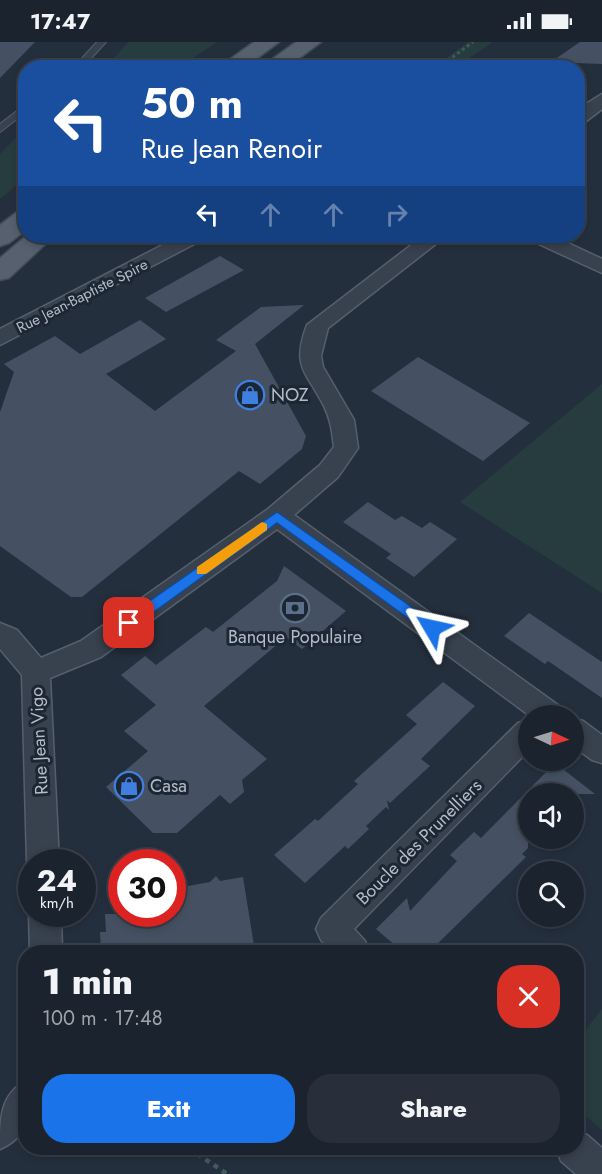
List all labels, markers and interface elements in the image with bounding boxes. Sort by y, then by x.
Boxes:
text: 17:47 [30,5,90,37]
text: 50 m [141,73,243,134]
icon: left [42,84,120,162]
text: Rue Jean Renoir [141,129,322,168]
icon: left [191,198,224,231]
icon: ahead [254,198,287,231]
icon: ahead [317,198,350,231]
icon: right [380,198,413,231]
street label: Rue Jean-Baptiste Spire [12,253,152,339]
shop icon: NOZ [234,379,266,411]
place label: NOZ [271,382,309,408]
bank icon: Banque Populaire [279,592,311,624]
position arrow [400,596,464,660]
pin [103,597,154,648]
icon: arrive [112,606,145,639]
place label: Banque Populaire [228,624,362,650]
street label: Rue Jean Vigo [23,686,55,796]
north arrow [518,705,584,771]
map controls [518,705,584,927]
shop icon: Casa [113,770,145,802]
place label: Casa [150,773,187,799]
street label: Boucle des Prunelliers [350,773,488,911]
button: sound [518,783,584,849]
speed limit sign: 30 [108,849,186,927]
text: 24 [37,859,77,902]
button: search [518,861,584,927]
text: km/h [40,892,74,914]
text: 1 min [42,955,133,1007]
button: close [497,965,560,1028]
text: 100 m · 17:48 [42,1004,163,1033]
button: Exit [42,1074,295,1143]
button: Share [307,1074,560,1143]

